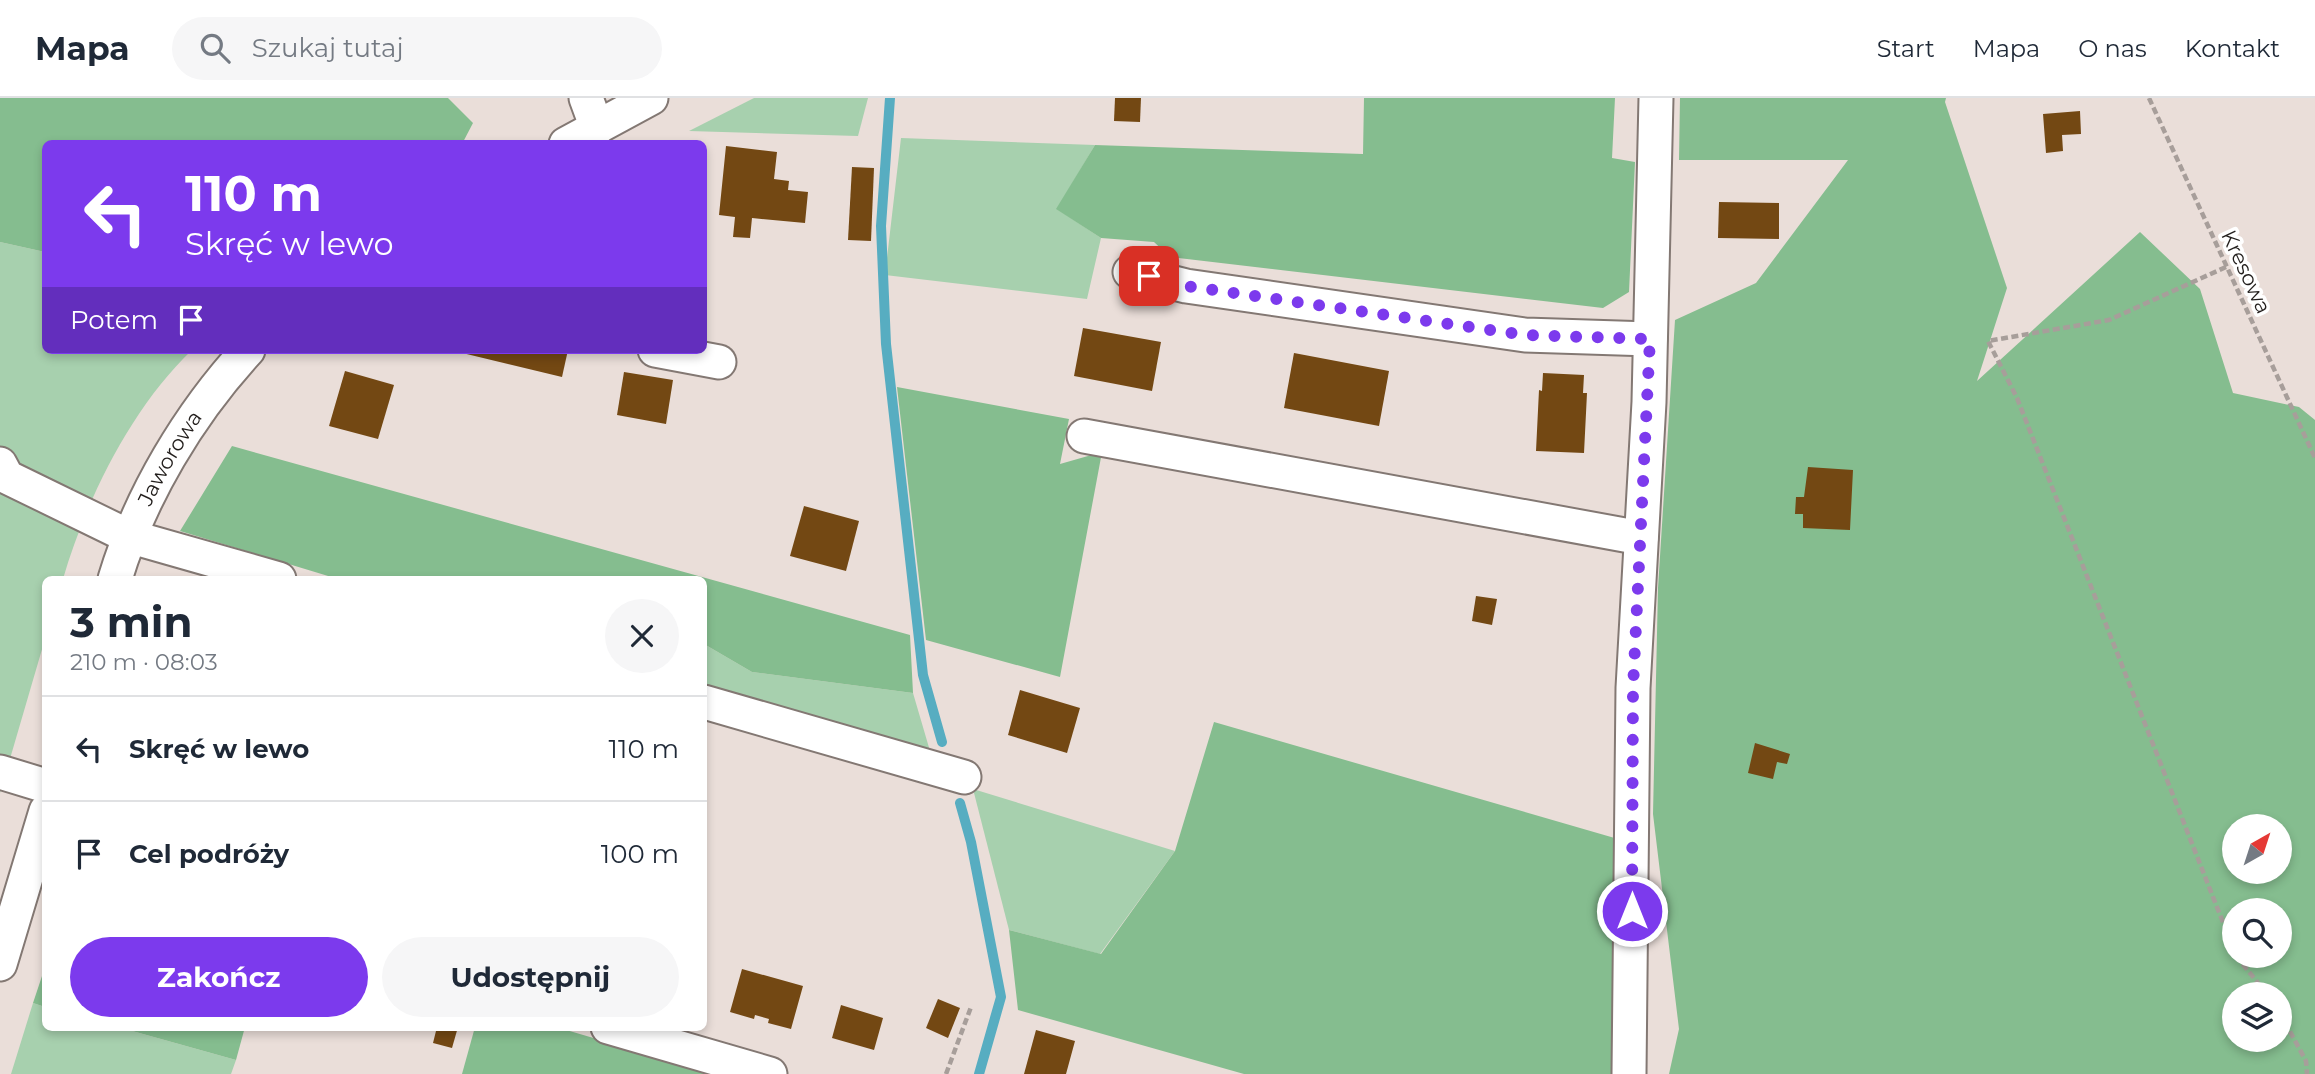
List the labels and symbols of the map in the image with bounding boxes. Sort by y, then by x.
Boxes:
street label: Kresowa [2216,226,2277,317]
pin [1119,246,1179,306]
street label: Jaworowa [132,406,207,510]
north arrow [2222,814,2292,884]
position arrow [1595,874,1669,948]

